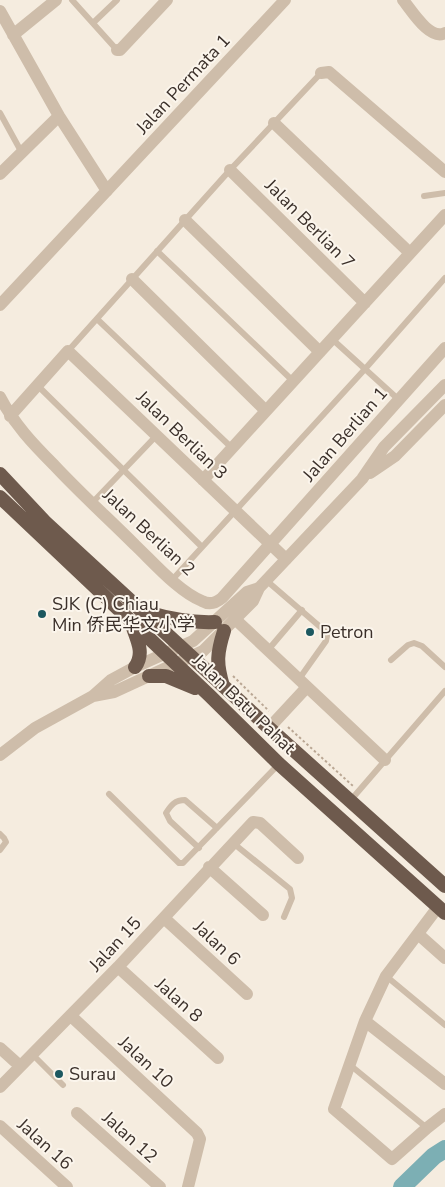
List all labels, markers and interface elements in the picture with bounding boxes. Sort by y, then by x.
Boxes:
street label: Jalan Permata 1 [130,29,236,140]
street label: Jalan Berlian 7 [259,173,360,274]
street label: Jalan Berlian 1 [297,382,393,487]
street label: Jalan Berlian 3 [131,385,233,485]
street label: Jalan Berlian 2 [97,482,200,581]
place label: SJK (C) Chiau Min 侨民华文小学 [52,592,194,637]
marker: SJK (C) Chiau Min 侨民华文小学 [36,608,48,620]
place label: Petron [320,620,373,644]
marker: Petron [304,626,316,638]
street label: Jalan Batu Pahat [187,648,301,760]
street label: Jalan 15 [83,911,147,977]
street label: Jalan 6 [188,914,246,971]
street label: Jalan 8 [149,972,208,1028]
street label: Jalan 10 [113,1030,179,1094]
place label: Surau [69,1062,116,1086]
marker: Surau [53,1068,65,1080]
street label: Jalan 12 [96,1105,163,1168]
street label: Jalan 16 [11,1112,78,1175]

